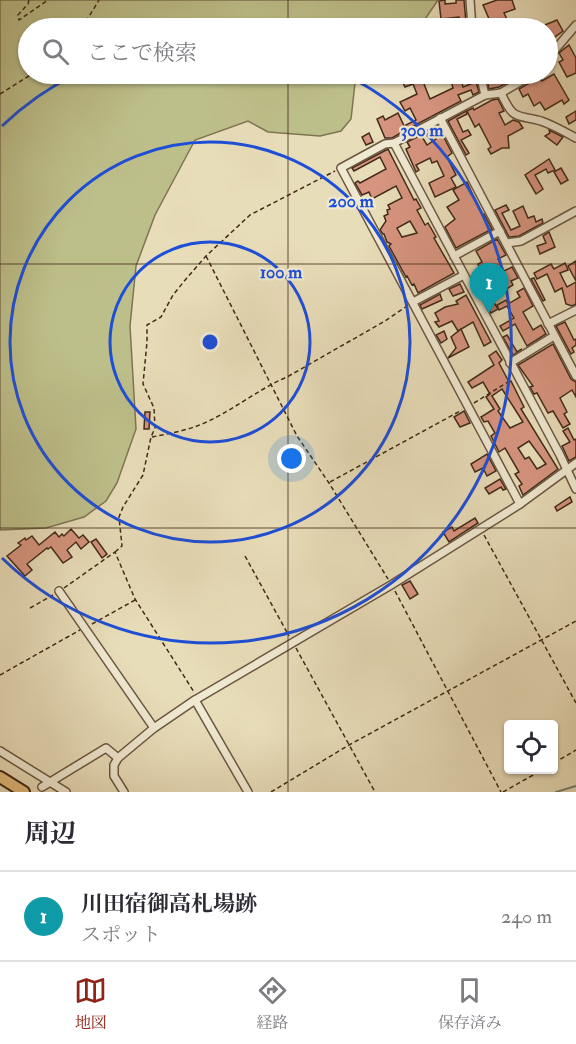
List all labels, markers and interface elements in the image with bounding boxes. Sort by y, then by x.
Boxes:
search box [18,18,558,84]
icon: search [39,35,72,68]
text: ここで検索 [87,39,197,67]
text: 300 m [400,119,445,142]
text: 200 m [328,190,375,213]
text: 100 m [260,261,303,284]
pin: 1 [470,264,508,313]
centre of rings [200,332,220,352]
your location [277,444,306,473]
map controls [504,720,558,774]
button: locate [504,720,558,774]
text: 周辺 [24,818,76,850]
text: 川田宿御高札場跡 [81,890,257,918]
text: 1 [40,904,47,929]
text: 240 m [501,904,552,929]
text: スポット [81,922,161,947]
tab: 地図 [74,974,107,1033]
tab: 経路 [256,974,289,1033]
tab: 保存済み [438,974,502,1033]

